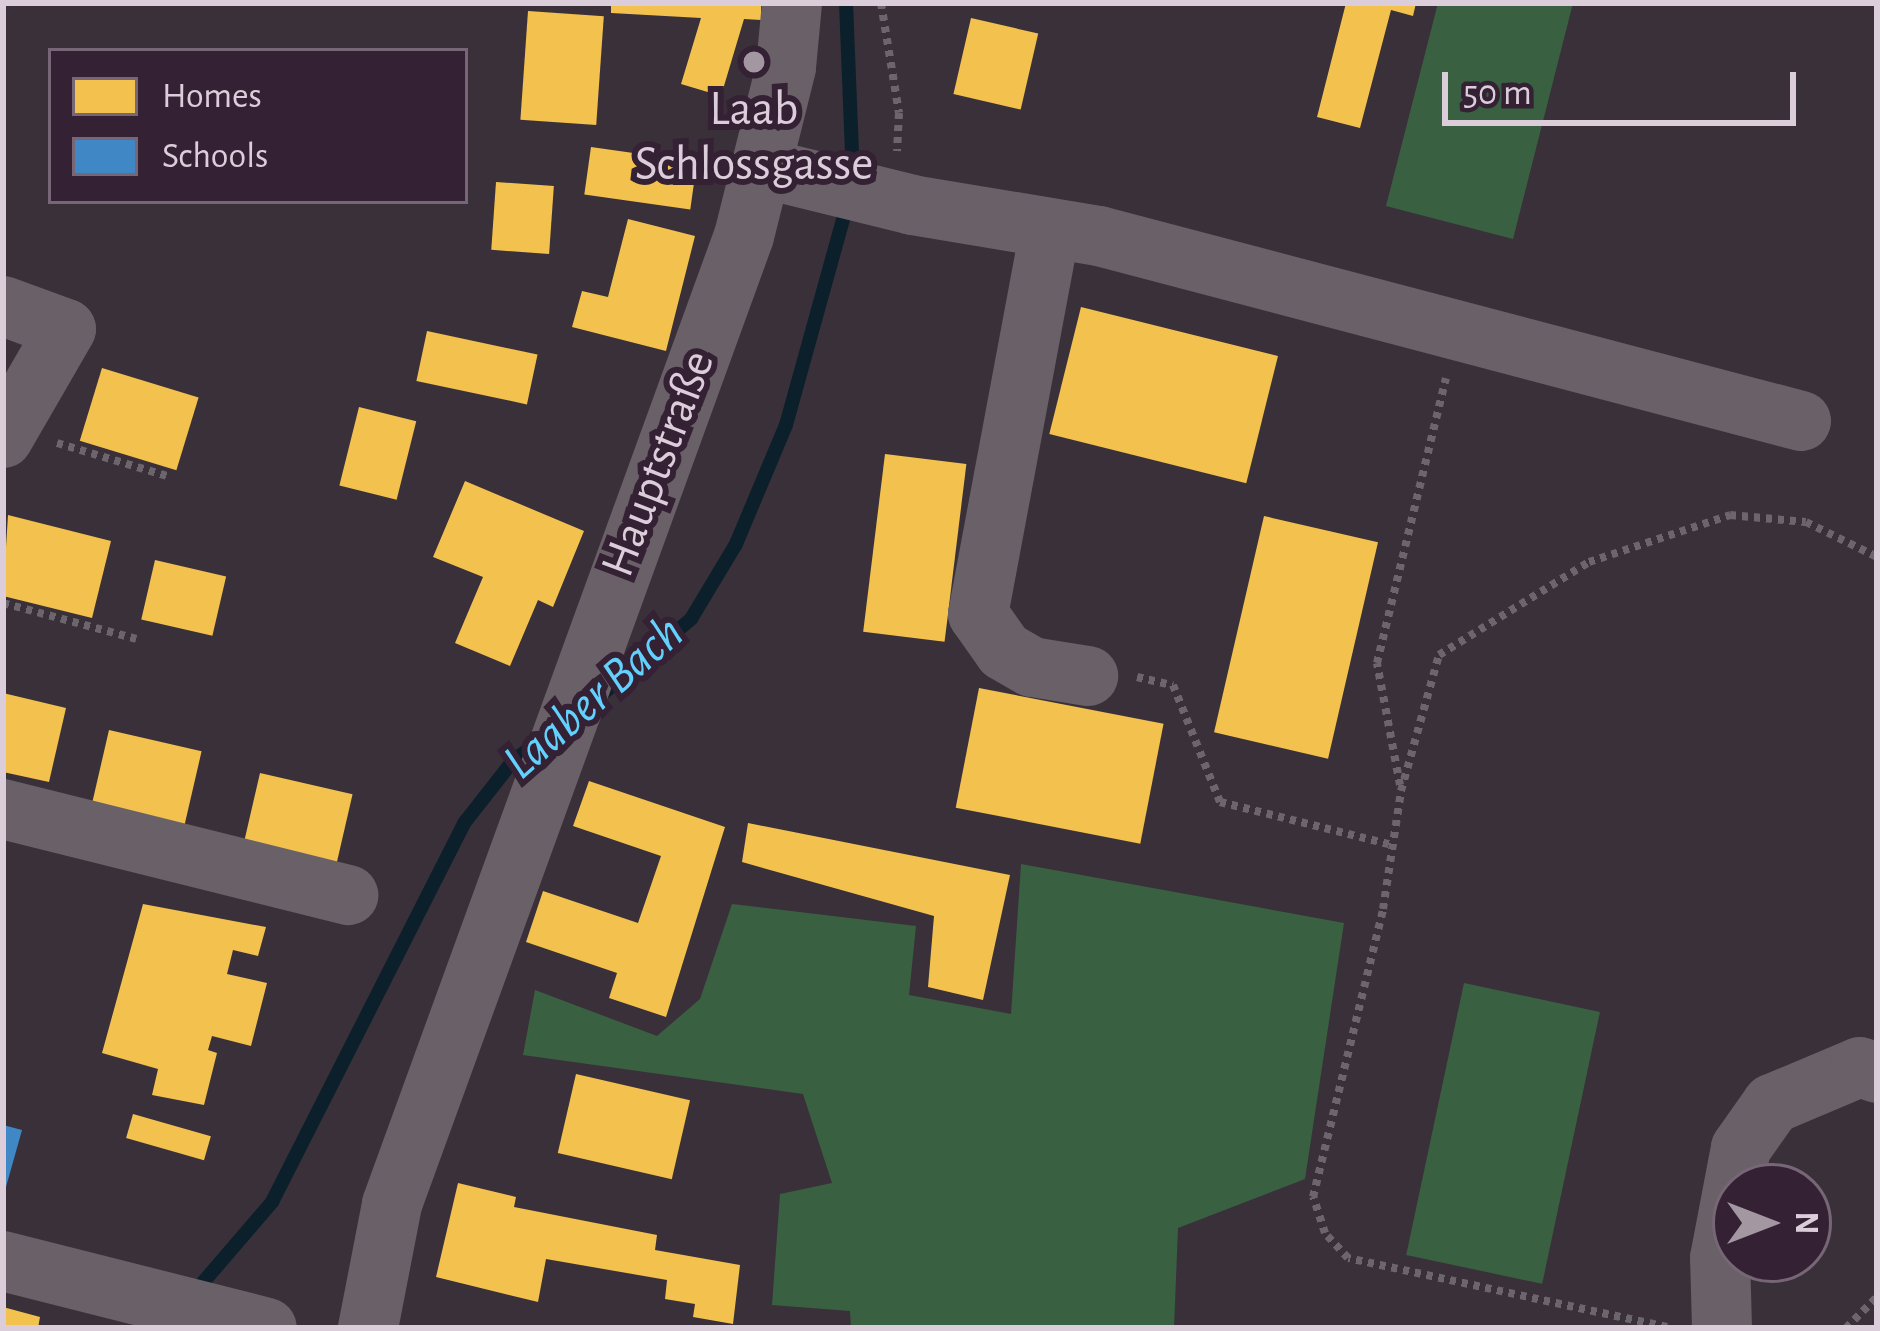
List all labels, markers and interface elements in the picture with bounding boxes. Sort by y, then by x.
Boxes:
legend [48,48,468,204]
scale bar [1448,48,1802,122]
marker: Laab Schlossgasse [741,49,767,75]
text: 50 m [1463,75,1532,111]
text: Homes [162,78,262,114]
place label: Laab Schlossgasse [635,81,873,194]
text: Schools [162,138,268,174]
street label: Hauptstraße [590,343,728,585]
water label: Laaber Bach [491,603,697,793]
north arrow [1712,1163,1832,1283]
text: N [1789,1212,1822,1234]

